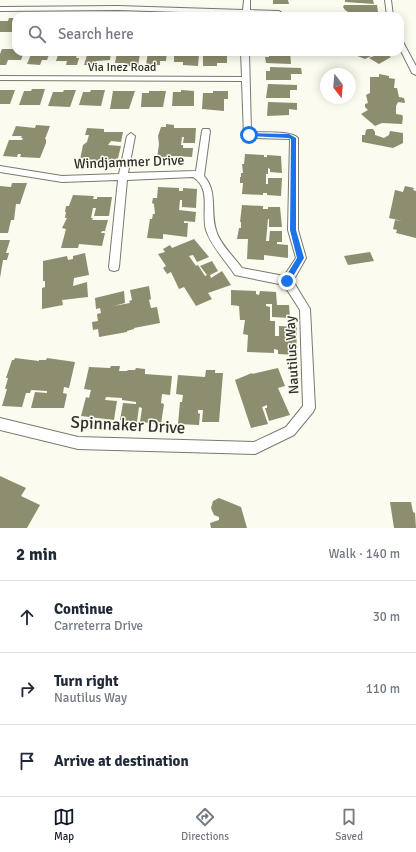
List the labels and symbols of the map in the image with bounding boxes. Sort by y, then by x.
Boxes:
street label: Via Inez Road [88,60,156,75]
north arrow [320,68,356,104]
route start [240,126,258,144]
street label: Windjammer Drive [73,152,185,172]
route end [278,272,296,290]
street label: Nautilus Way [281,315,303,395]
street label: Spinnaker Drive [70,412,186,438]

